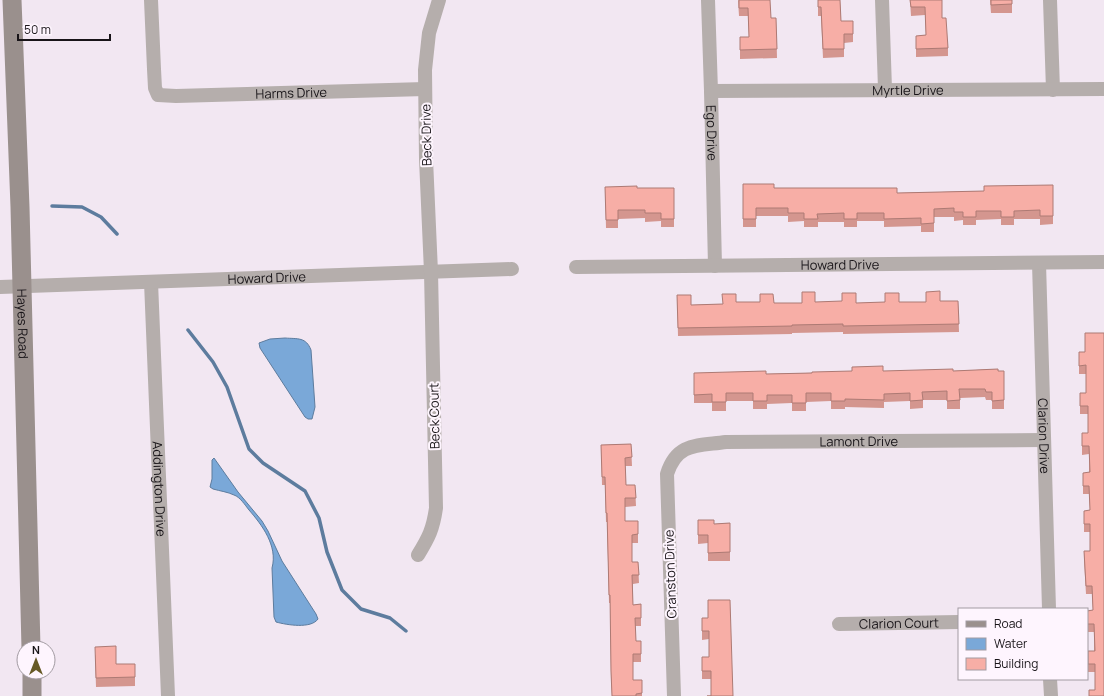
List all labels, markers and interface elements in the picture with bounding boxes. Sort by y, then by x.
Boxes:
scale bar [18,16,110,42]
text: 50 m [24,21,51,38]
street label: Myrtle Drive [872,81,944,99]
street label: Harms Drive [255,83,328,103]
street label: Beck Drive [416,103,436,166]
street label: Ego Drive [702,105,722,161]
street label: Howard Drive [801,255,880,274]
street label: Howard Drive [227,267,307,288]
street label: Hayes Road [13,288,33,359]
street label: Beck Court [424,383,444,449]
street label: Clarion Drive [1034,398,1054,474]
street label: Lamont Drive [819,432,899,450]
street label: Addington Drive [149,441,170,537]
street label: Cranston Drive [659,529,681,619]
legend [958,608,1088,680]
street label: Clarion Court [859,613,939,633]
text: Road [994,615,1022,632]
text: Water [994,635,1028,652]
north arrow [16,640,56,680]
text: N [32,642,40,657]
text: Building [994,655,1038,672]

